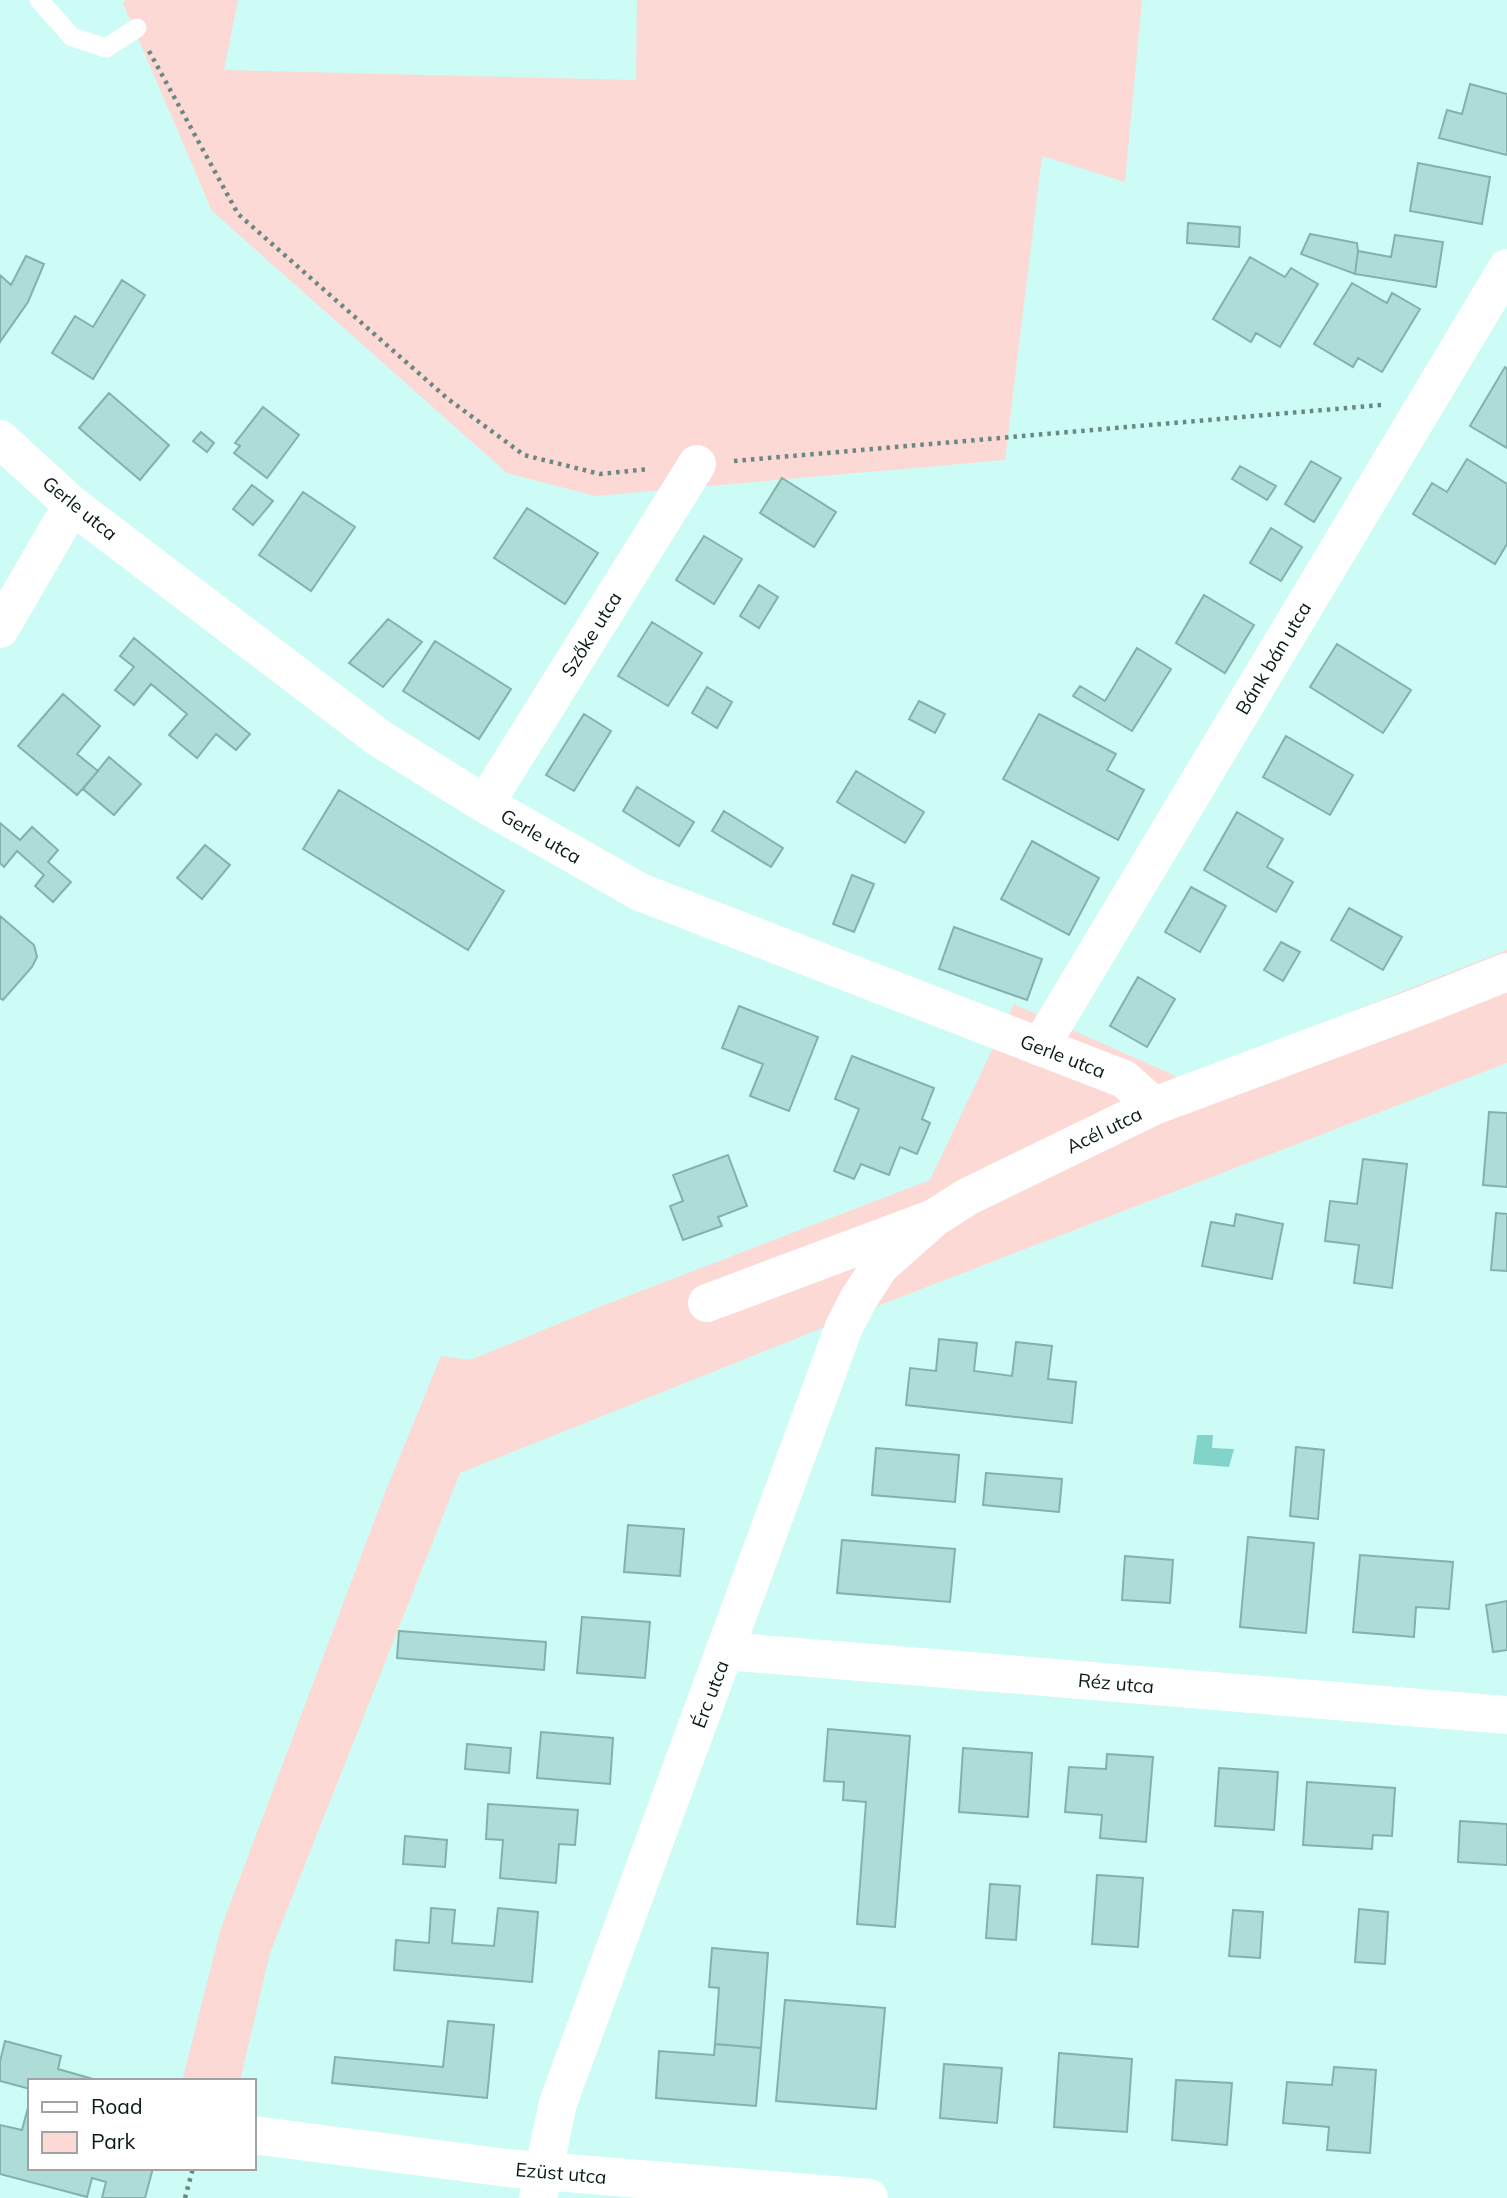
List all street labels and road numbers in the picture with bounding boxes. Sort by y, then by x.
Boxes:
street label: Gerle utca [38,471,122,545]
street label: Szőke utca [556,587,626,681]
street label: Bánk bán utca [1230,597,1316,719]
street label: Gerle utca [496,803,586,869]
street label: Gerle utca [1017,1029,1109,1083]
street label: Acél utca [1062,1101,1146,1159]
street label: Érc utca [686,1657,734,1731]
street label: Réz utca [1077,1668,1155,1698]
street label: Ezüst utca [515,2157,607,2189]

